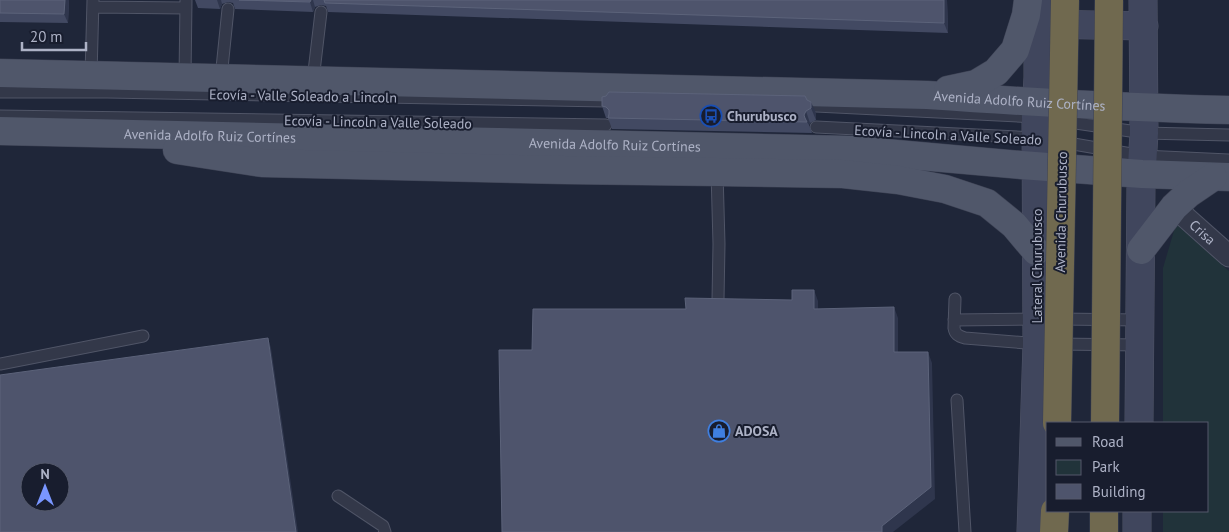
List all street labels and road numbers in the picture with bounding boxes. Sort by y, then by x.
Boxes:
street label: Ecovía - Valle Soleado a Lincoln [209,85,397,107]
street label: Avenida Adolfo Ruiz Cortínes [933,86,1106,115]
street label: Ecovía - Lincoln a Valle Soleado [284,111,472,133]
street label: Ecovía - Lincoln a Valle Soleado [854,121,1042,149]
street label: Avenida Adolfo Ruiz Cortínes [124,125,296,147]
street label: Avenida Adolfo Ruiz Cortínes [529,134,701,156]
street label: Avenida Churubusco [1051,151,1071,273]
street label: Lateral Churubusco [1028,208,1046,324]
street label: Crisa [1186,216,1219,249]

